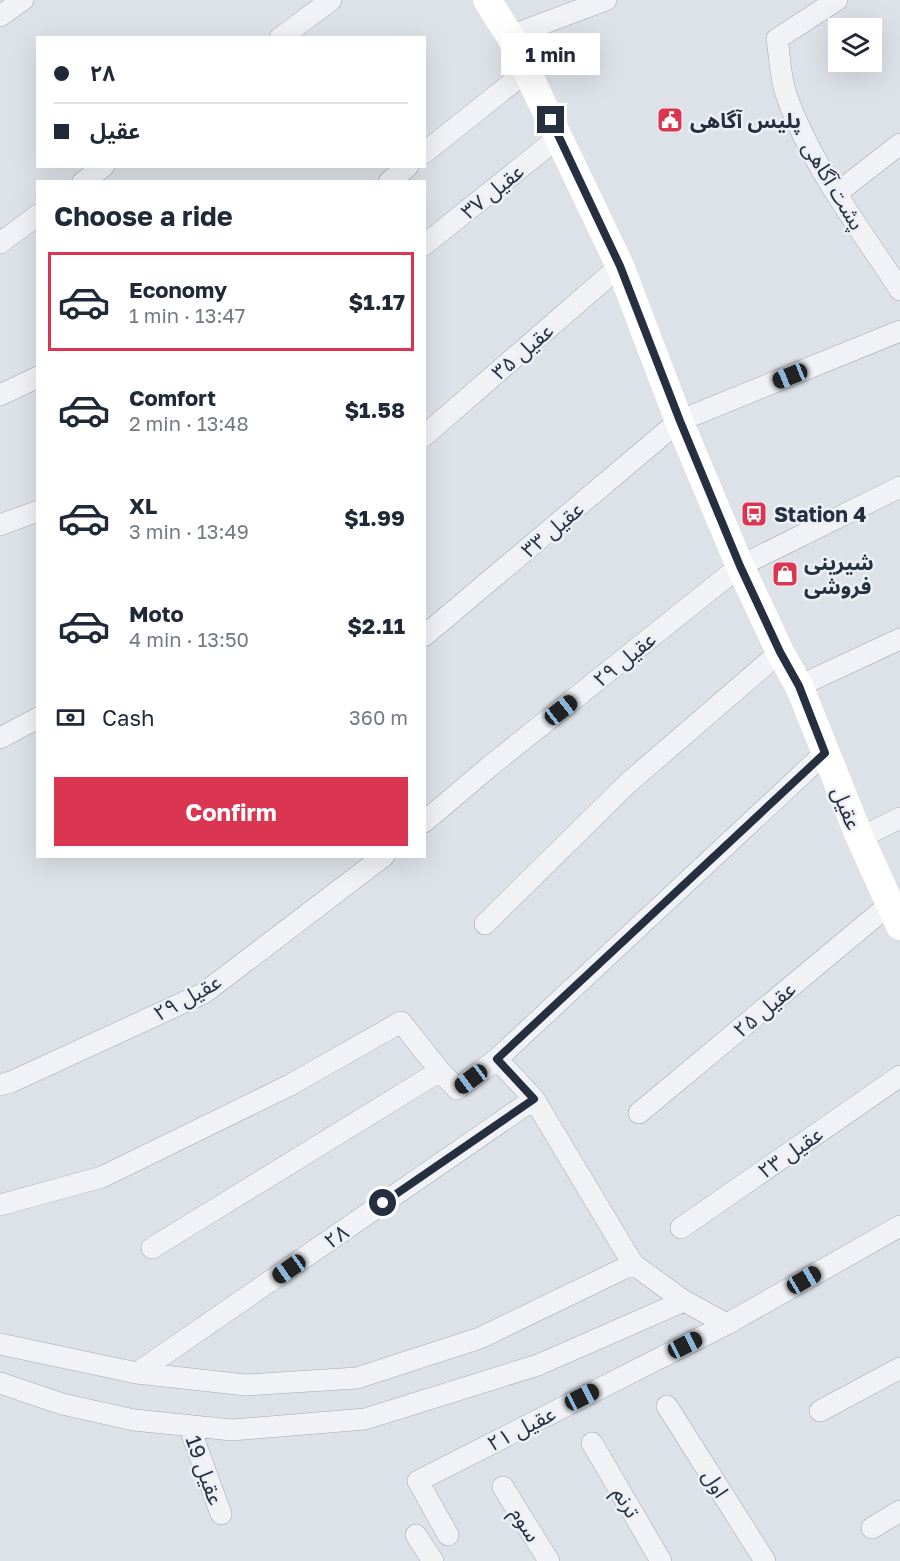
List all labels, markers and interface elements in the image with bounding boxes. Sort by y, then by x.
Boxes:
map controls [828,18,882,72]
button: layers [828,18,882,72]
callout: 1 min [502,33,600,75]
text: 1 min [525,42,576,66]
text: ۲۸ [90,59,115,86]
public building icon: پلیس آگاهی [655,105,685,135]
route end [537,106,564,133]
place label: پلیس آگاهی [690,107,801,135]
text: عقیل [90,117,140,144]
street label: پشت آگاهی [796,136,871,235]
street label: عقیل ۳۷ [455,158,529,224]
text: Choose a ride [54,200,233,232]
icon: car [57,275,111,329]
text: Economy [129,276,227,303]
text: $1.17 [349,288,405,315]
text: 1 min · 13:47 [129,303,245,327]
street label: عقیل ۳۵ [486,317,558,385]
car [770,361,810,391]
icon: car [57,383,111,437]
text: Comfort [129,384,216,411]
text: $1.58 [344,396,405,423]
text: 2 min · 13:48 [129,411,249,435]
icon: car [57,491,111,545]
text: XL [129,492,157,519]
street label: عقیل ۳۳ [516,495,588,563]
bus stop icon: Station 4 [739,499,769,529]
place label: Station 4 [774,501,866,527]
text: $1.99 [344,504,405,531]
text: 3 min · 13:49 [129,519,249,543]
place label: شیرینی فروشی [804,549,874,599]
shop icon: شیرینی فروشی [770,559,800,589]
icon: car [57,599,111,653]
text: Moto [129,600,184,627]
text: $2.11 [347,612,405,639]
street label: عقیل ۲۹ [587,626,661,692]
text: 4 min · 13:50 [129,627,249,651]
car [541,692,581,728]
icon: cash [54,701,87,734]
text: Cash [102,704,155,731]
text: 360 m [349,705,408,729]
button: Confirm [54,777,408,846]
street label: عقیل [827,783,867,833]
street label: عقیل ۲۹ [149,968,225,1026]
street label: عقیل ۲۵ [728,975,800,1043]
car [451,1061,491,1097]
street label: عقیل ۲۳ [752,1120,828,1184]
route start [369,1189,396,1216]
street label: ۲۸ [319,1218,353,1254]
car [269,1251,309,1287]
car [784,1263,824,1297]
car [665,1329,705,1361]
car [562,1381,602,1413]
street label: عقیل ۲۱ [482,1400,560,1456]
street label: عقیل 19 [180,1432,230,1508]
street label: اول [697,1464,735,1502]
street label: ترنم [605,1482,646,1524]
street label: سوم [502,1502,547,1549]

